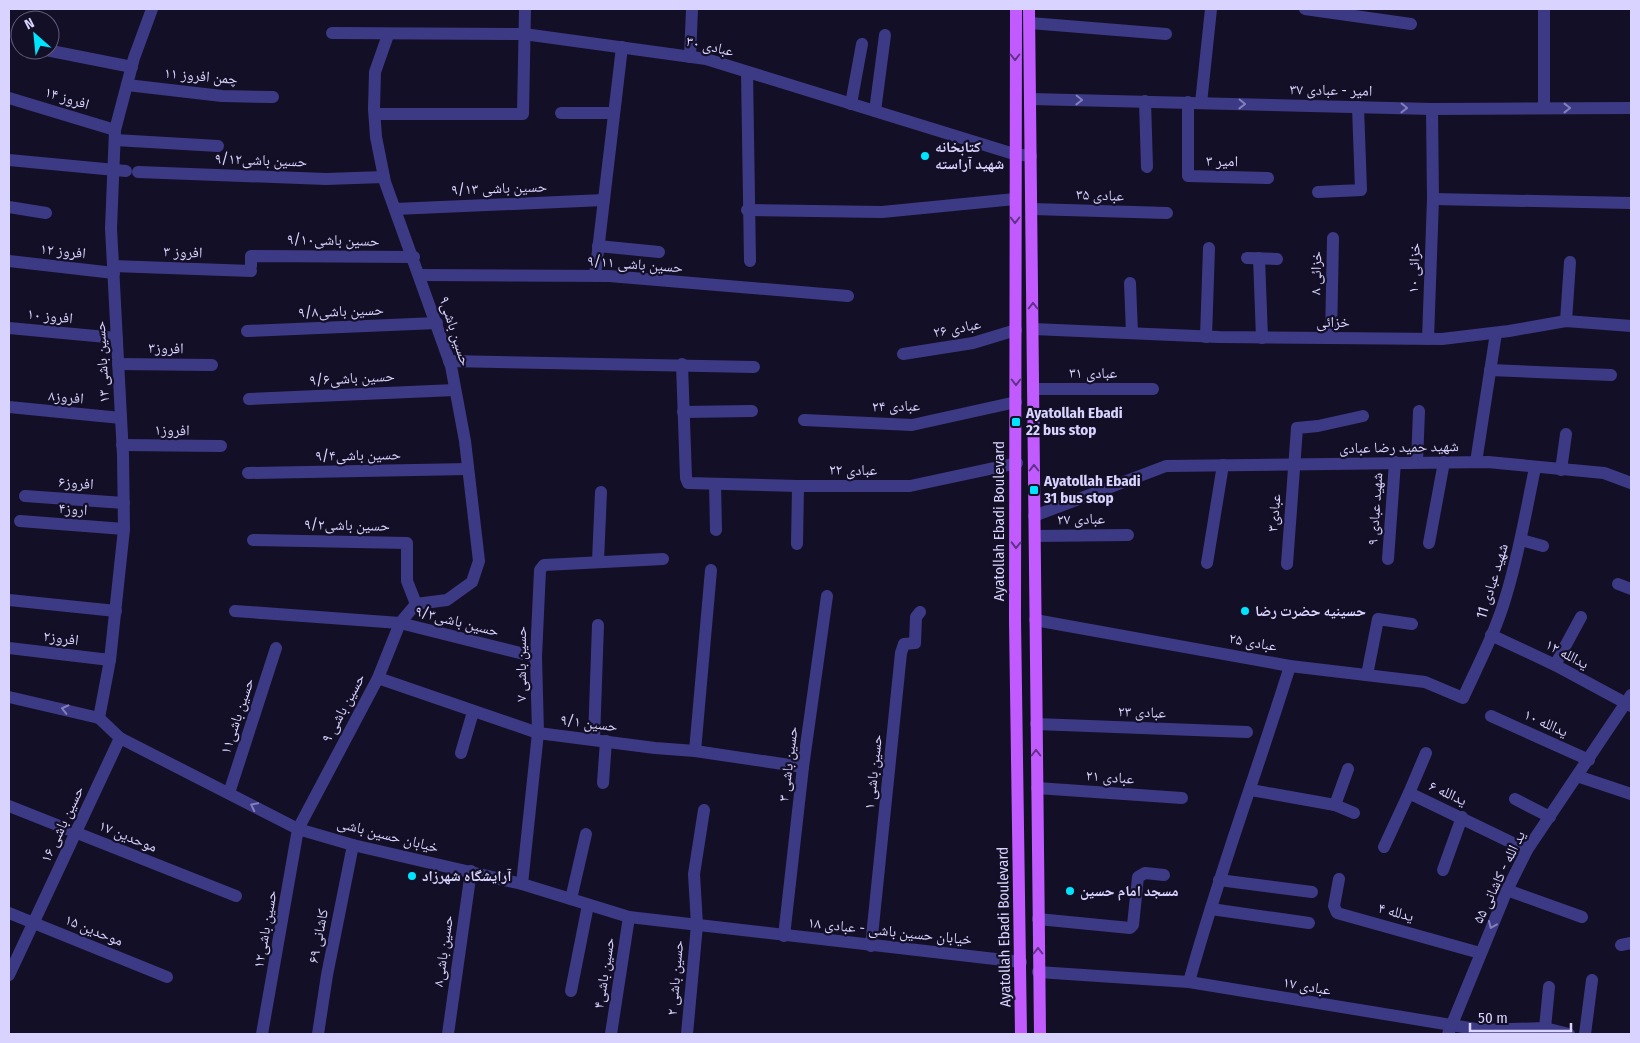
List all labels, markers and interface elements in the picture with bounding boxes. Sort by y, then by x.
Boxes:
north arrow [10,10,60,60]
text: N [22,14,37,33]
street label: عبادی ۳۰ [684,32,736,61]
one-way arrow [1010,54,1020,62]
street label: چمن افروز ۱۱ [163,64,239,89]
street label: امیر - عبادی ۳۷ [1289,80,1373,101]
street label: افروز ۱۴ [42,83,92,113]
one-way arrow [1076,95,1084,105]
one-way arrow [1238,99,1246,109]
one-way arrow [1400,103,1408,113]
one-way arrow [1563,103,1571,113]
place label: کتابخانه شهید آراسته [935,138,1004,173]
street label: حسین باشی۹/۱۲ [214,149,308,172]
marker: کتابخانه شهید آراسته [919,150,931,162]
street label: امیر ۳ [1206,152,1238,170]
street label: حسین باشی ۹/۱۳ [451,177,548,200]
street label: عبادی ۳۵ [1076,185,1125,206]
one-way arrow [1010,216,1020,224]
street label: حسین باشی۹/۱۰ [287,230,380,251]
street label: افروز ۱۲ [39,240,87,262]
street label: افروز ۳ [163,242,203,262]
street label: خزائی ۱۰ [1404,242,1425,294]
street label: خزائی ۸ [1307,250,1326,295]
street label: حسین باشی ۹/۱۱ [586,252,684,277]
street label: حسین باشی۹ [434,294,475,369]
street label: حسین باشی۹/۸ [298,300,385,322]
one-way arrow [1028,301,1038,309]
street label: افروز ۱۰ [26,305,74,327]
street label: خزائی [1316,313,1350,332]
street label: عبادی ۲۶ [932,314,983,342]
street label: حسین باشی ۱۳ [91,320,114,404]
street label: افروز۳ [148,339,184,357]
street label: عبادی ۳۱ [1069,364,1118,383]
street label: حسین باشی۹/۶ [309,367,396,390]
one-way arrow [1011,379,1021,387]
street label: افروز۸ [48,386,84,408]
street label: عبادی ۲۴ [872,397,921,416]
place label: Ayatollah Ebadi 22 bus stop [1025,404,1123,439]
marker: Ayatollah Ebadi 22 bus stop [1010,416,1022,428]
street label: افروز۱ [154,421,190,439]
street label: شهید حمید رضا عبادی [1339,437,1459,458]
street label: Ayatollah Ebadi Boulevard [990,441,1008,601]
street label: حسین باشی۹/۴ [315,445,402,466]
street label: عبادی ۲۲ [829,461,878,480]
one-way arrow [1029,464,1039,472]
place label: Ayatollah Ebadi 31 bus stop [1043,472,1141,507]
street label: شهید عبادی ۹ [1363,472,1388,546]
street label: افروز۶ [58,473,94,493]
marker: Ayatollah Ebadi 31 bus stop [1028,484,1040,496]
street label: عبادی۳ [1263,493,1286,533]
street label: اروز۴ [58,499,88,519]
street label: عبادی ۲۷ [1057,510,1106,529]
street label: حسین باشی۹/۲ [304,515,391,536]
street label: شهید عبادی 11 [1472,541,1513,621]
one-way arrow [1011,542,1021,549]
street label: حسین باشی۹/۳ [413,602,501,641]
place label: حسینیه حضرت رضا [1255,602,1366,620]
marker: حسینیه حضرت رضا [1239,605,1251,617]
street label: حسین باشی ۷ [512,626,531,702]
street label: افروز۲ [42,627,80,649]
street label: عبادی ۲۵ [1228,629,1279,656]
street label: یدالله ۱۲ [1542,635,1592,673]
street label: حسین باشی ۹ [317,670,370,746]
street label: حسین باشی۱۱ [216,675,259,757]
street label: عبادی ۲۳ [1118,702,1167,723]
one-way arrow [62,704,70,714]
street label: یدالله ۱۰ [1521,705,1571,741]
street label: حسین ۹/۱ [559,711,619,736]
street label: حسین باشی ۳ [774,725,803,803]
street label: حسین باشی ۱ [860,733,887,811]
one-way arrow [1031,749,1041,756]
street label: عبادی ۲۱ [1085,766,1135,789]
street label: یدالله ۶ [1426,776,1470,810]
street label: حسین باشی ۱۶ [36,782,89,866]
one-way arrow [251,802,260,812]
street label: خیابان حسین باشی [335,814,441,857]
street label: موحدین ۱۷ [96,816,160,857]
street label: ید الله - کاشانی ۵۵ [1469,828,1530,927]
street label: Ayatollah Ebadi Boulevard [994,847,1014,1007]
place label: آرایشگاه شهرزاد [422,867,512,885]
marker: آرایشگاه شهرزاد [406,870,418,882]
place label: مسجد امام حسین [1080,882,1179,901]
marker: مسجد امام حسین [1064,885,1076,897]
street label: حسین باشی۱۲ [249,888,282,970]
street label: یدلله ۴ [1376,899,1416,925]
street label: کاشانی ۶۹ [304,907,333,965]
street label: موحدین ۱۵ [62,910,126,951]
street label: خیابان حسین باشی - عبادی ۱۸ [807,913,973,950]
street label: حسین باشی۸ [429,914,458,988]
one-way arrow [1488,920,1499,929]
street label: حسین باشی۴ [589,936,620,1010]
street label: حسین باشی ۲ [663,939,688,1017]
one-way arrow [1033,946,1043,954]
street label: عبادی ۱۷ [1282,973,1333,1000]
scale bar [1470,1000,1571,1032]
text: 50 m [1478,1009,1508,1027]

